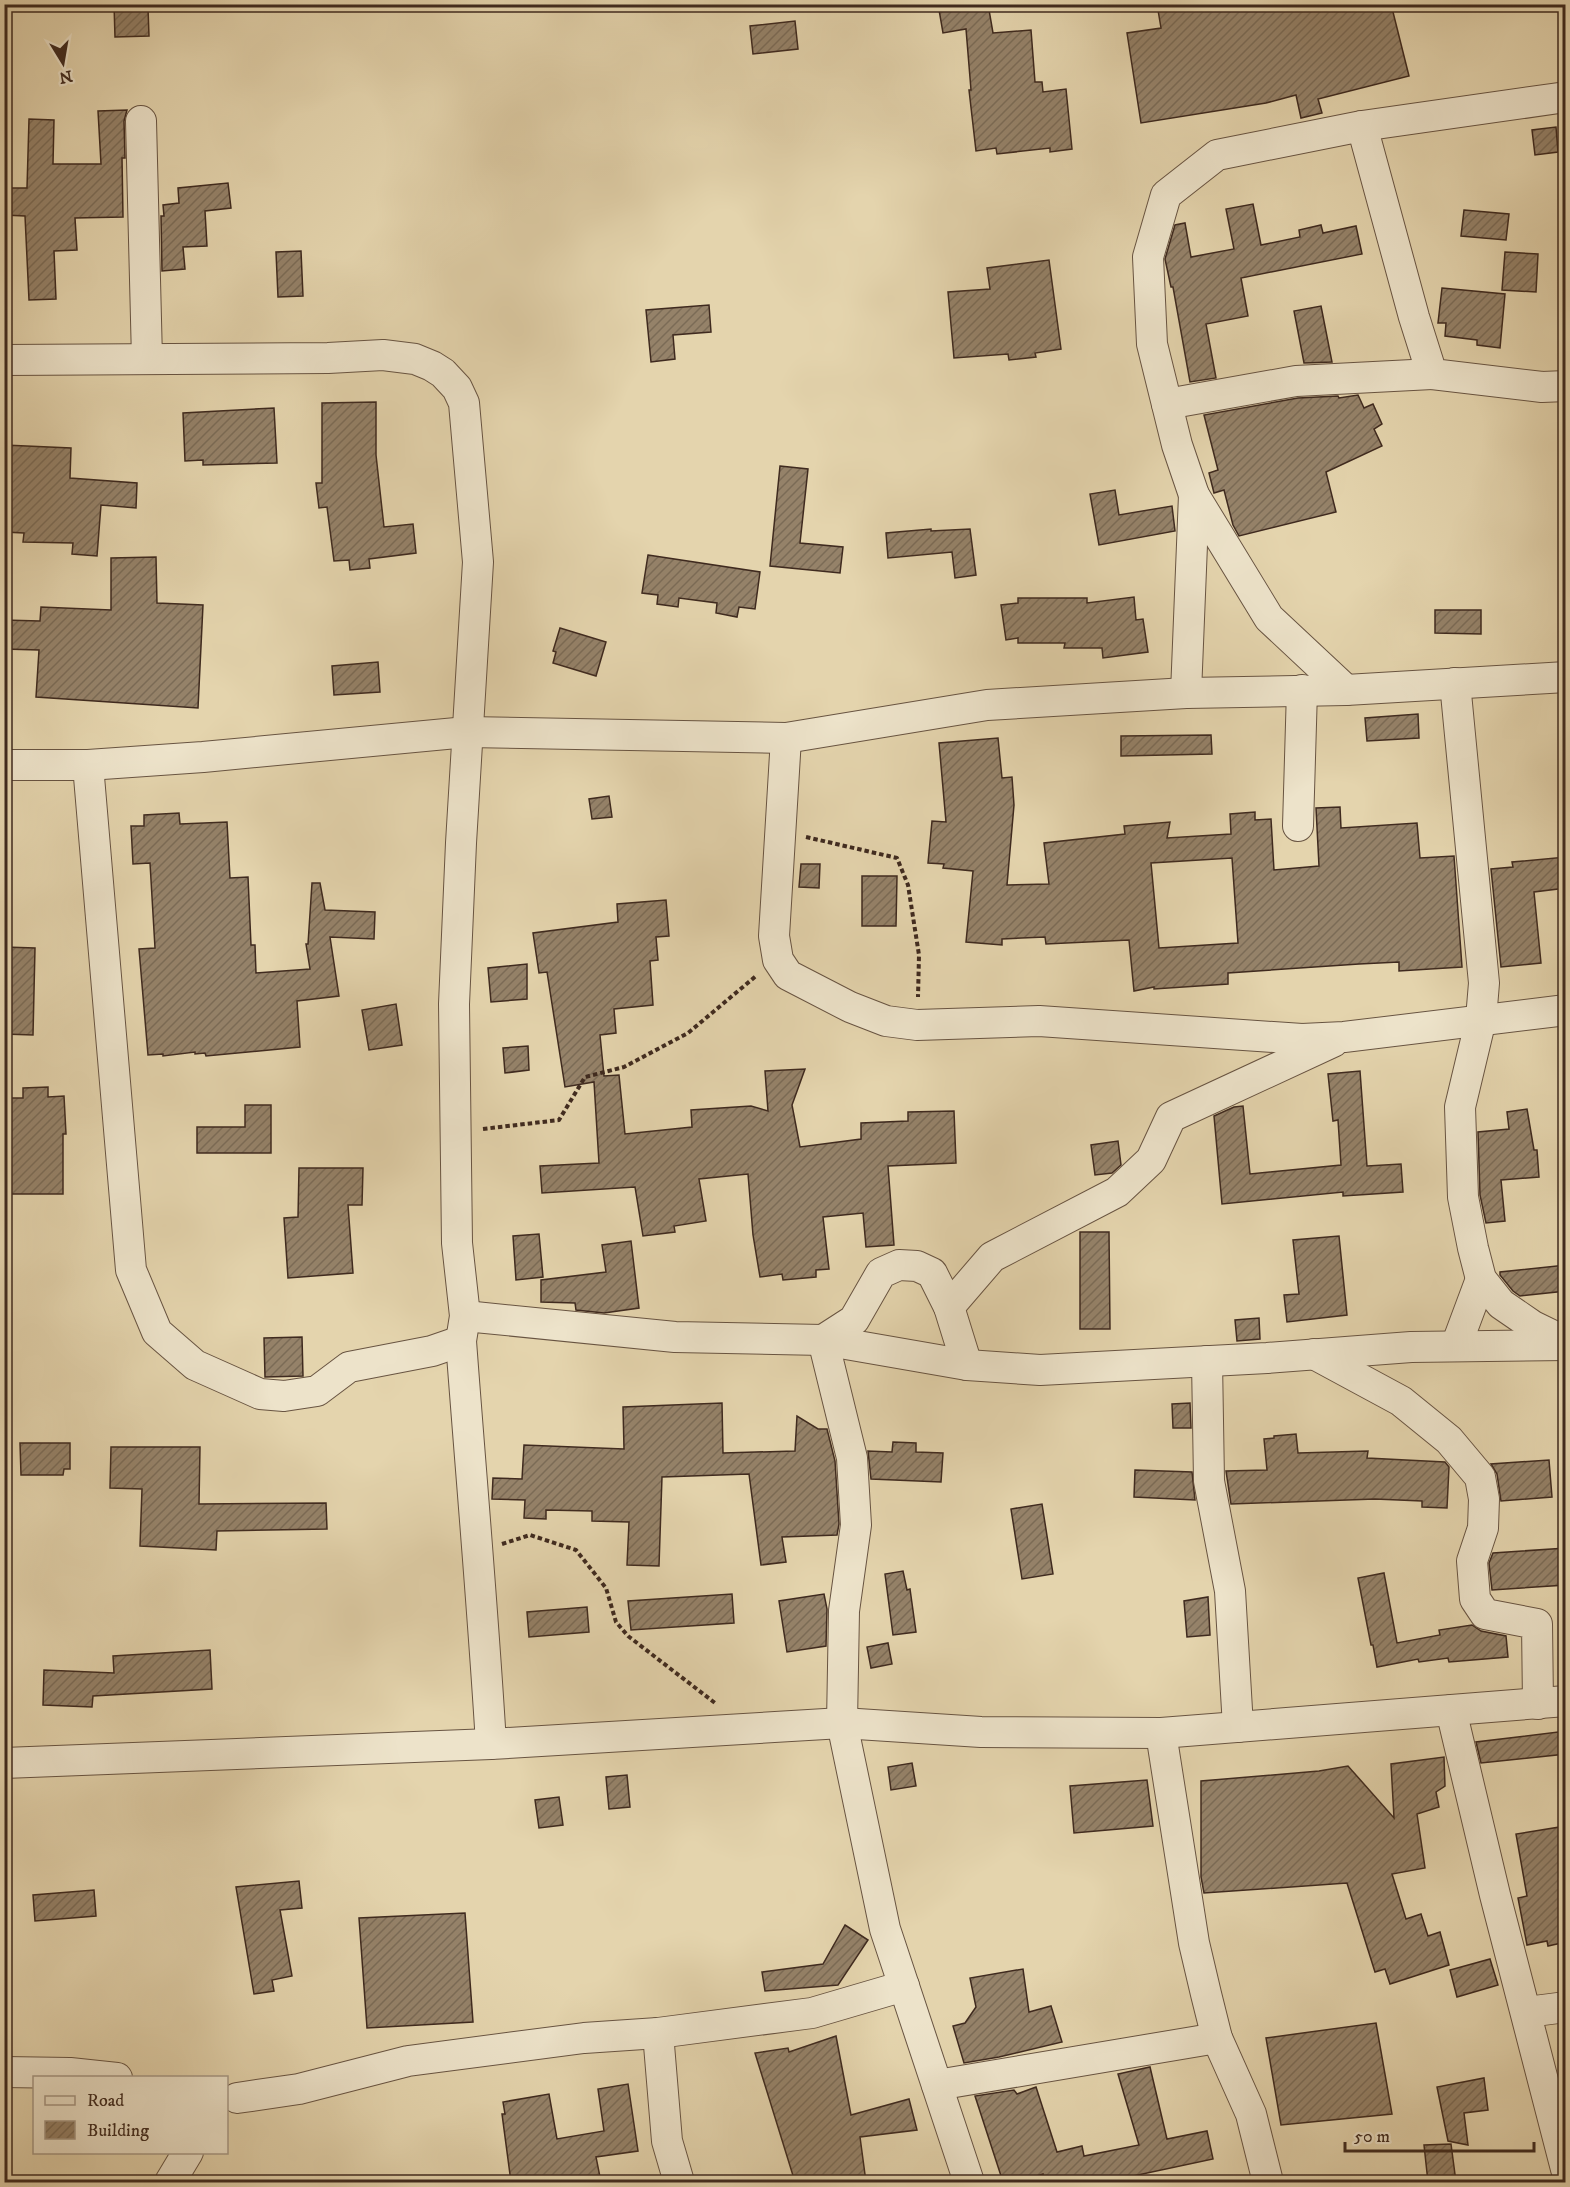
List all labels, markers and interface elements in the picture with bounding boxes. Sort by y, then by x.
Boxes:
north arrow [33,33,93,93]
text: N [57,66,74,88]
legend [33,2076,228,2154]
text: Road [87,2090,124,2112]
scale bar [1345,2115,1534,2153]
text: Building [87,2120,149,2142]
text: 50 m [1354,2126,1390,2148]

